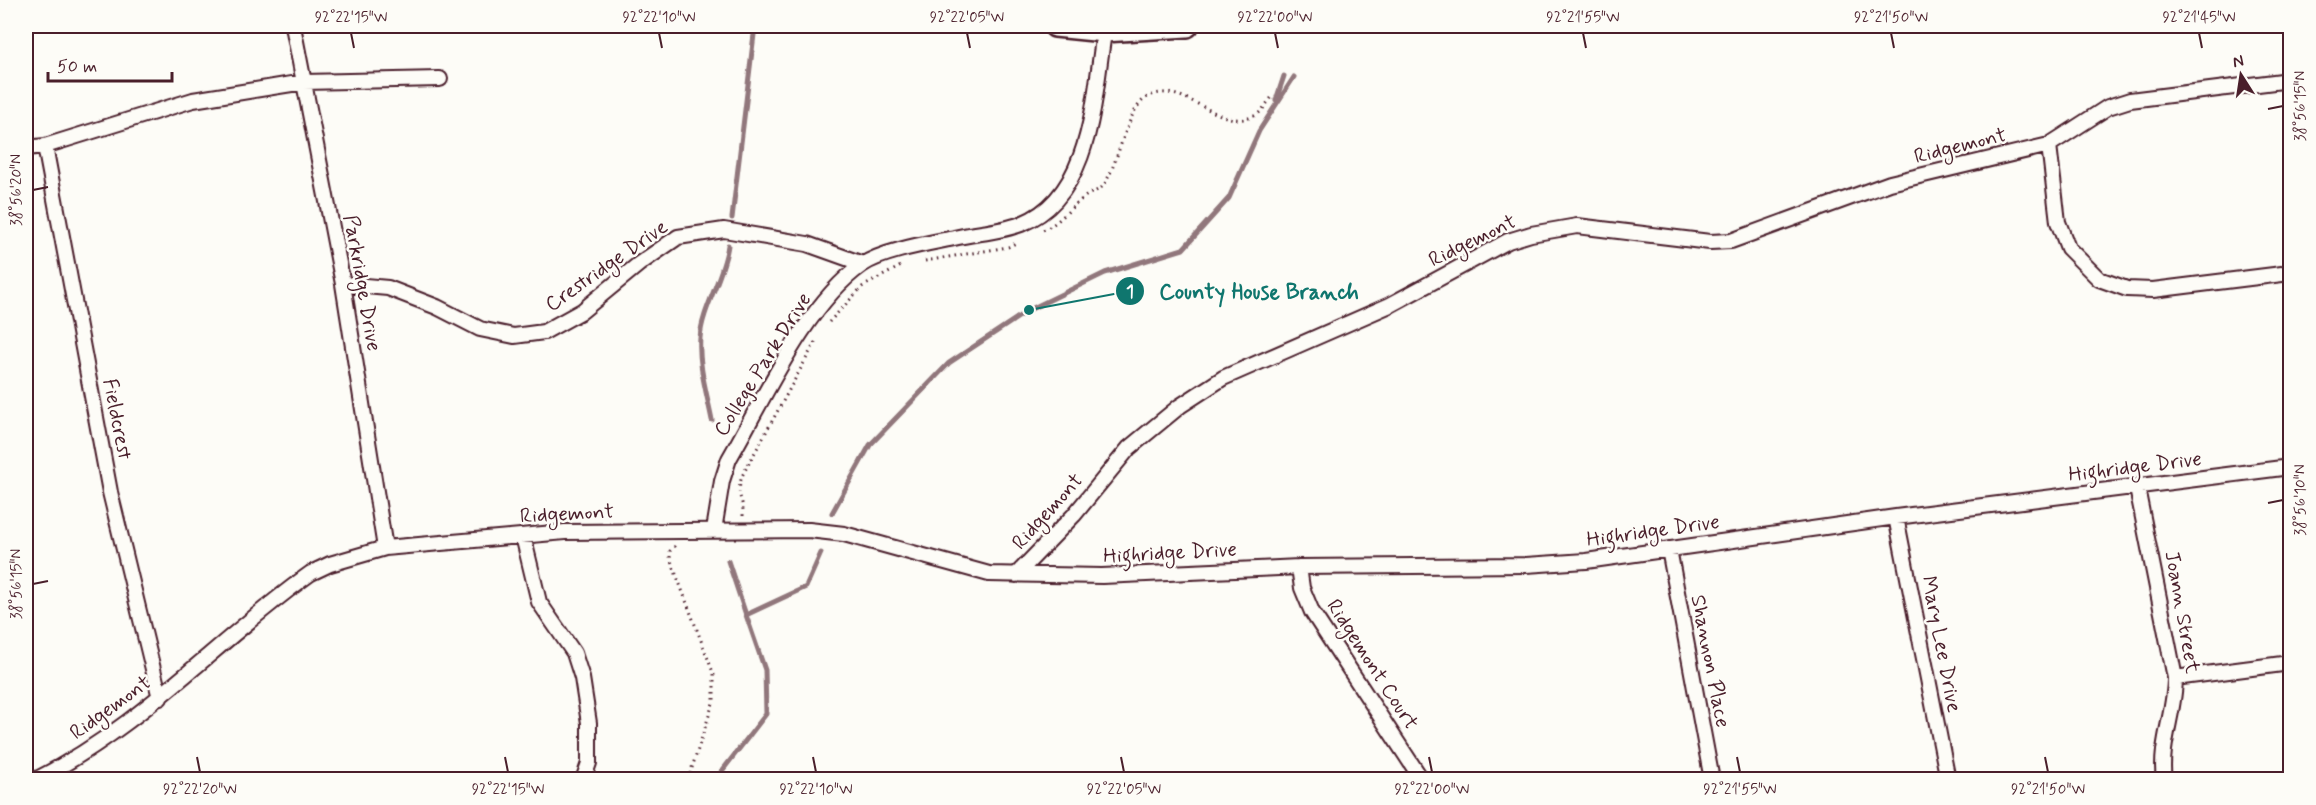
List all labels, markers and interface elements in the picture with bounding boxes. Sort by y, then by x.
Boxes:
text: 92°22'15"W [315,8,387,28]
text: 92°22'10"W [622,8,696,28]
text: 92°22'05"W [930,8,1004,28]
text: 92°22'00"W [1238,8,1312,28]
text: 92°21'55"W [1546,8,1620,28]
text: 92°21'50"W [1854,8,1928,28]
text: 92°21'45"W [2162,8,2236,28]
scale bar [48,45,172,83]
north arrow [2211,45,2271,105]
text: N [2231,50,2246,73]
text: 50 m [57,55,97,79]
text: 38°56'15"N [2291,71,2311,141]
street label: Ridgemont [1911,121,2010,172]
text: 38°56'20"N [7,154,27,226]
street label: Ridgemont [1424,208,1521,275]
street label: Parkridge Drive [335,213,388,354]
street label: Crestridge Drive [540,213,674,319]
callout: County House Branch [1115,271,1372,311]
text: County House Branch [1159,279,1359,308]
text: 1 [1126,280,1134,304]
street label: College Park Drive [707,287,818,442]
street label: Fieldcrest [95,376,139,463]
street label: Highridge Drive [2067,445,2204,491]
text: 38°56'10"N [2291,464,2311,536]
street label: Ridgemont [1006,467,1090,557]
street label: Ridgemont [519,498,615,531]
street label: Highridge Drive [1585,508,1722,556]
street label: Highridge Drive [1102,536,1238,572]
text: 38°56'15"N [7,549,27,619]
street label: Joann Street [2157,549,2207,676]
street label: Mary Lee Drive [1914,573,1968,715]
street label: Shannon Place [1683,592,1737,730]
street label: Ridgemont Court [1319,594,1425,736]
street label: Ridgemont [64,669,158,748]
text: 92°22'20"W [163,780,237,800]
text: 92°22'15"W [472,780,544,800]
text: 92°22'10"W [779,780,853,800]
text: 92°22'05"W [1087,780,1161,800]
text: 92°22'00"W [1395,780,1469,800]
text: 92°21'55"W [1703,780,1777,800]
text: 92°21'50"W [2011,780,2085,800]

